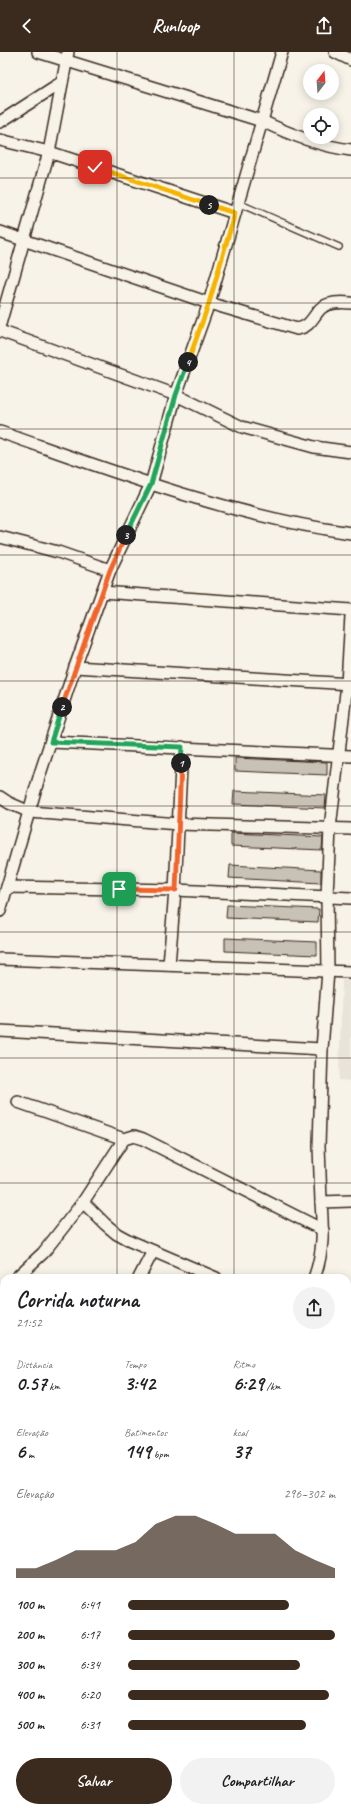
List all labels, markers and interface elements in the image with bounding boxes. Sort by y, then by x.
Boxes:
icon: back [16,15,38,37]
text: Runloop [152,15,199,37]
icon: share [313,15,335,37]
north arrow [303,64,339,100]
map controls [303,64,339,144]
button: locate [303,108,339,144]
pin [78,150,112,184]
icon: check [84,156,106,178]
pin: 5 [199,195,219,215]
text: 5 [207,198,211,212]
pin: 4 [178,352,198,372]
text: 4 [186,355,190,369]
pin: 3 [116,525,136,545]
text: 3 [124,528,128,542]
pin: 2 [52,697,72,717]
text: 2 [60,700,64,714]
pin: 1 [171,753,191,773]
text: 1 [179,756,183,770]
pin [102,872,136,906]
icon: arrive [108,878,130,900]
text: Corrida noturna [16,1286,139,1314]
button: share [293,1287,335,1329]
text: 21:52 [16,1315,42,1331]
text: Distância [16,1357,52,1371]
text: Tempo [124,1357,146,1371]
text: Ritmo [233,1357,255,1371]
text: 0.57 [16,1371,47,1396]
text: 3:42 [124,1371,155,1396]
text: 6:29 [233,1371,264,1396]
text: km [47,1379,60,1393]
text: /km [264,1379,281,1393]
text: Elevação [16,1425,48,1439]
text: Batimentos [124,1425,167,1439]
text: kcal [233,1425,247,1439]
text: 6 [16,1439,25,1464]
text: 149 [124,1439,151,1464]
text: 37 [233,1439,251,1464]
text: m [25,1447,34,1461]
text: bpm [151,1447,169,1461]
text: Elevação [16,1486,54,1502]
text: 296–302 m [284,1486,335,1502]
text: 100 m [16,1597,44,1613]
text: 6:41 [80,1597,100,1613]
text: 200 m [16,1627,44,1643]
text: 6:17 [80,1627,100,1643]
text: 300 m [16,1657,44,1673]
text: 6:34 [80,1657,100,1673]
text: 400 m [16,1687,44,1703]
text: 6:20 [80,1687,100,1703]
text: 500 m [16,1717,44,1733]
text: 6:31 [80,1717,100,1733]
button: Salvar [16,1758,172,1804]
button: Compartilhar [180,1758,335,1804]

